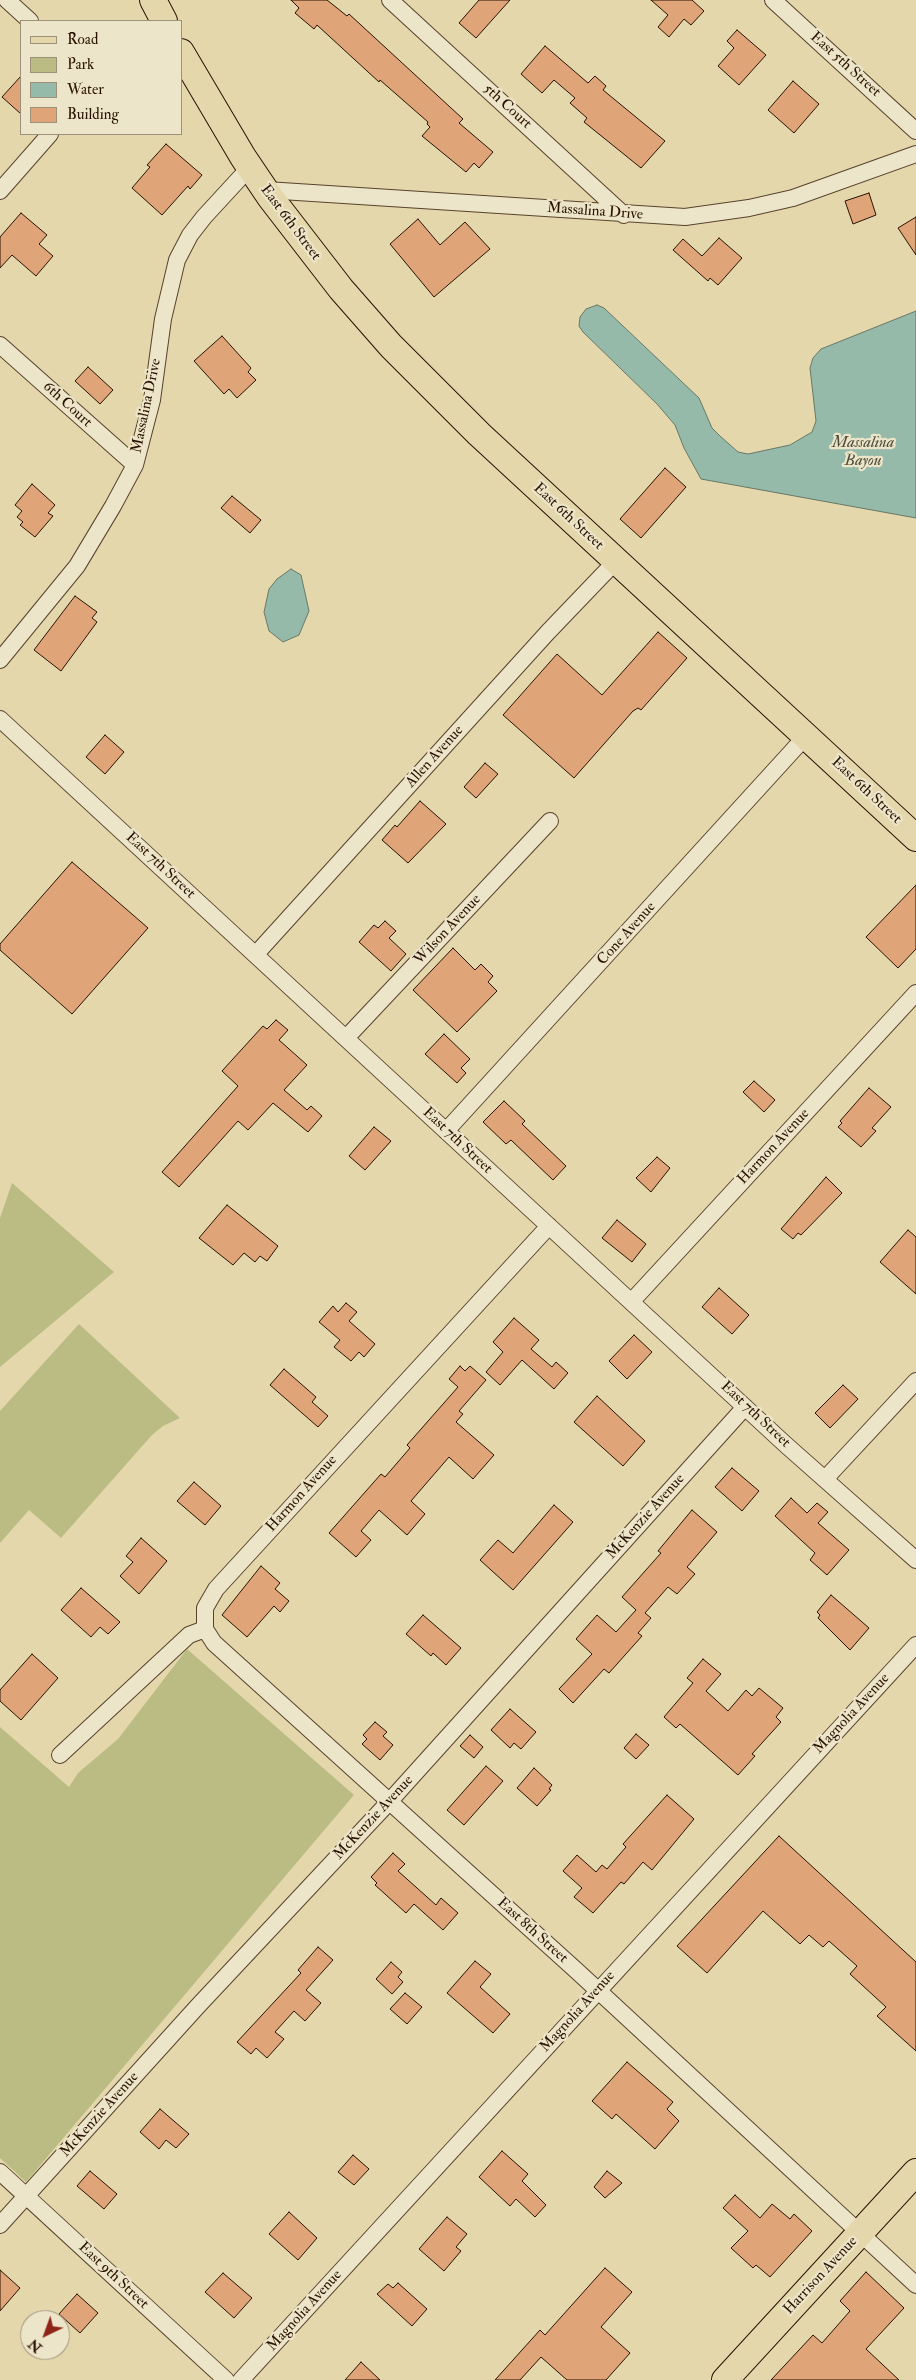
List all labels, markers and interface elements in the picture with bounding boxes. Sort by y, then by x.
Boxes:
legend [20,20,182,135]
street label: East 5th Street [806,29,884,101]
text: Road [67,30,98,49]
text: Park [67,55,94,74]
text: Water [67,80,104,99]
street label: 5th Court [479,81,535,133]
text: Building [67,105,119,124]
street label: East 6th Street [256,182,324,264]
street label: Massalina Drive [546,200,644,224]
street label: Massalina Drive [128,357,166,455]
street label: 6th Court [39,378,95,432]
water label: Massalina Bayou [832,434,894,472]
street label: East 6th Street [529,480,607,554]
street label: Allen Avenue [402,722,468,792]
street label: East 6th Street [827,754,905,828]
street label: East 7th Street [121,829,199,903]
street label: Wilson Avenue [411,891,485,969]
street label: Cone Avenue [594,899,660,969]
street label: East 7th Street [418,1104,496,1178]
street label: Harmon Avenue [734,1105,814,1189]
street label: East 7th Street [716,1378,794,1452]
street label: Harmon Avenue [263,1452,341,1536]
street label: McKenzie Avenue [603,1471,689,1563]
street label: Magnolia Avenue [810,1670,894,1758]
street label: McKenzie Avenue [330,1772,418,1864]
street label: East 8th Street [493,1894,571,1968]
street label: Magnolia Avenue [537,1968,619,2056]
street label: McKenzie Avenue [57,2069,143,2161]
street label: Harrison Avenue [780,2233,862,2319]
street label: East 9th Street [74,2239,152,2313]
street label: Magnolia Avenue [264,2267,346,2355]
north arrow [20,2310,70,2360]
text: N [25,2335,46,2356]

